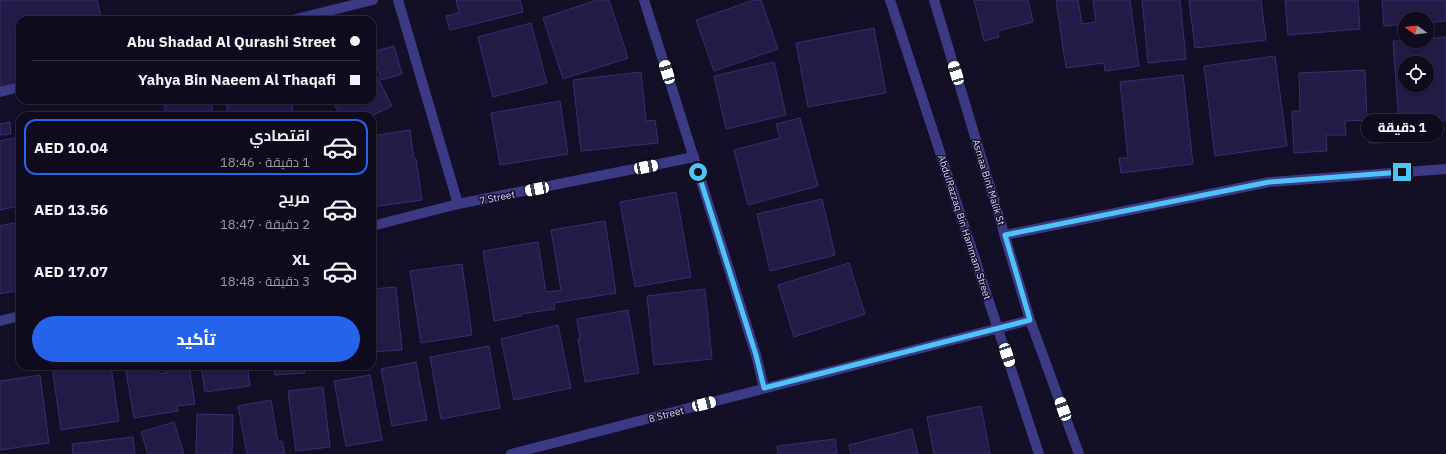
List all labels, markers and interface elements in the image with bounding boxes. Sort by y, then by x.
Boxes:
north arrow [1398,12,1434,48]
map controls [1398,12,1434,92]
text: Abu Shadad Al Qurashi Street [127,32,336,51]
button: locate [1398,56,1434,92]
car [658,59,676,85]
car [947,60,965,86]
text: Yahya Bin Naeem Al Thaqafi [138,70,336,89]
callout: 1 دقيقة [1361,114,1443,142]
text: 1 دقيقة [1378,119,1426,136]
text: اقتصادي [250,126,310,145]
icon: car [322,129,358,165]
text: AED 10.04 [34,138,108,157]
street label: Asmaa Bint Malik St [969,138,1008,227]
street label: AbdulRazzaq Bin Hammam Street [935,153,994,302]
text: 1 دقيقة · 18:46 [220,154,310,171]
car [633,159,659,175]
route start [689,163,707,181]
route end [1393,163,1411,181]
car [524,181,550,197]
text: مريح [278,188,310,207]
street label: 7 Street [478,188,516,207]
icon: car [322,191,358,227]
text: AED 13.56 [34,200,108,219]
text: 2 دقيقة · 18:47 [220,216,310,233]
text: XL [292,250,310,269]
icon: car [322,253,358,289]
text: AED 17.07 [34,262,108,281]
text: 3 دقيقة · 18:48 [220,273,310,290]
button: تأكيد [32,316,360,362]
car [998,342,1016,368]
car [691,395,717,413]
car [1053,396,1073,422]
street label: 8 Street [647,403,686,425]

